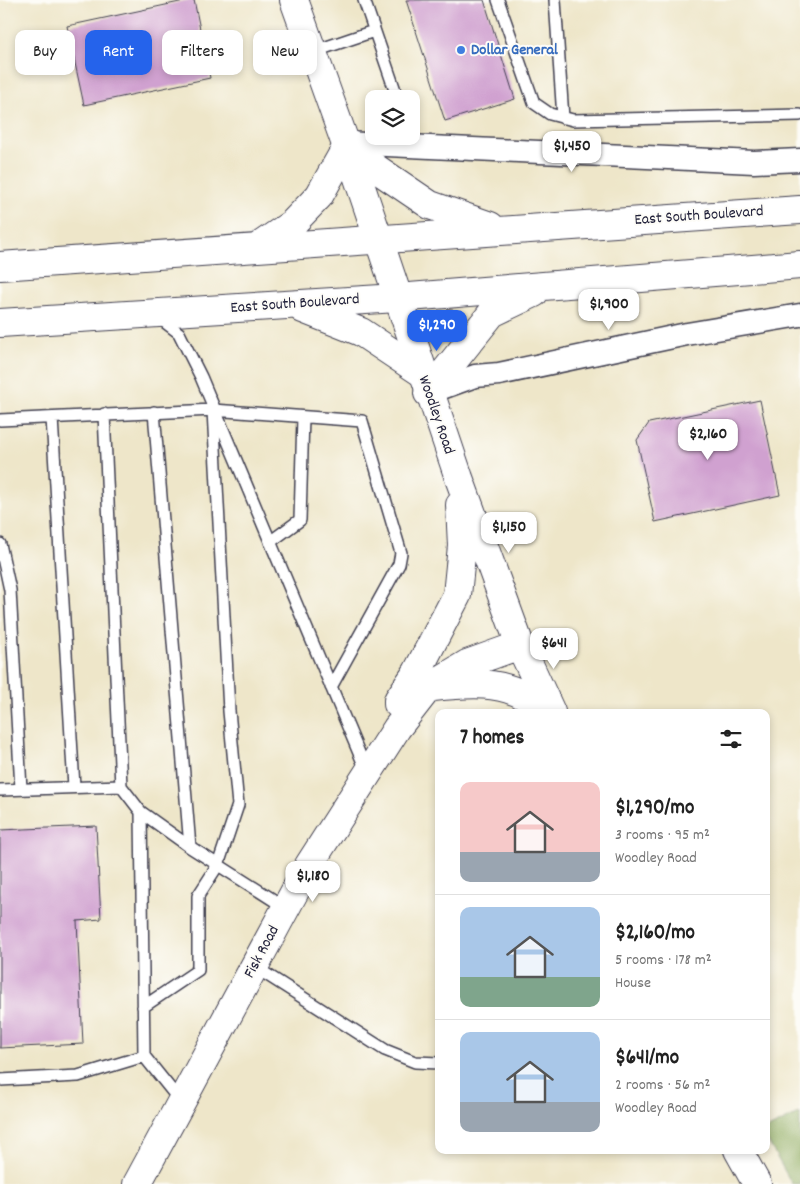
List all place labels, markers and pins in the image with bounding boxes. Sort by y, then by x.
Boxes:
place label: Dollar General [471,39,558,62]
marker: Dollar General [455,44,467,56]
pin: $1,450 [531,130,613,173]
pin: $1,900 [568,288,650,331]
pin: $1,290 [396,310,478,352]
pin: $2,160 [667,418,749,461]
pin: $1,150 [468,512,550,554]
pin: $641 [524,628,584,670]
pin: $1,180 [272,860,354,903]

